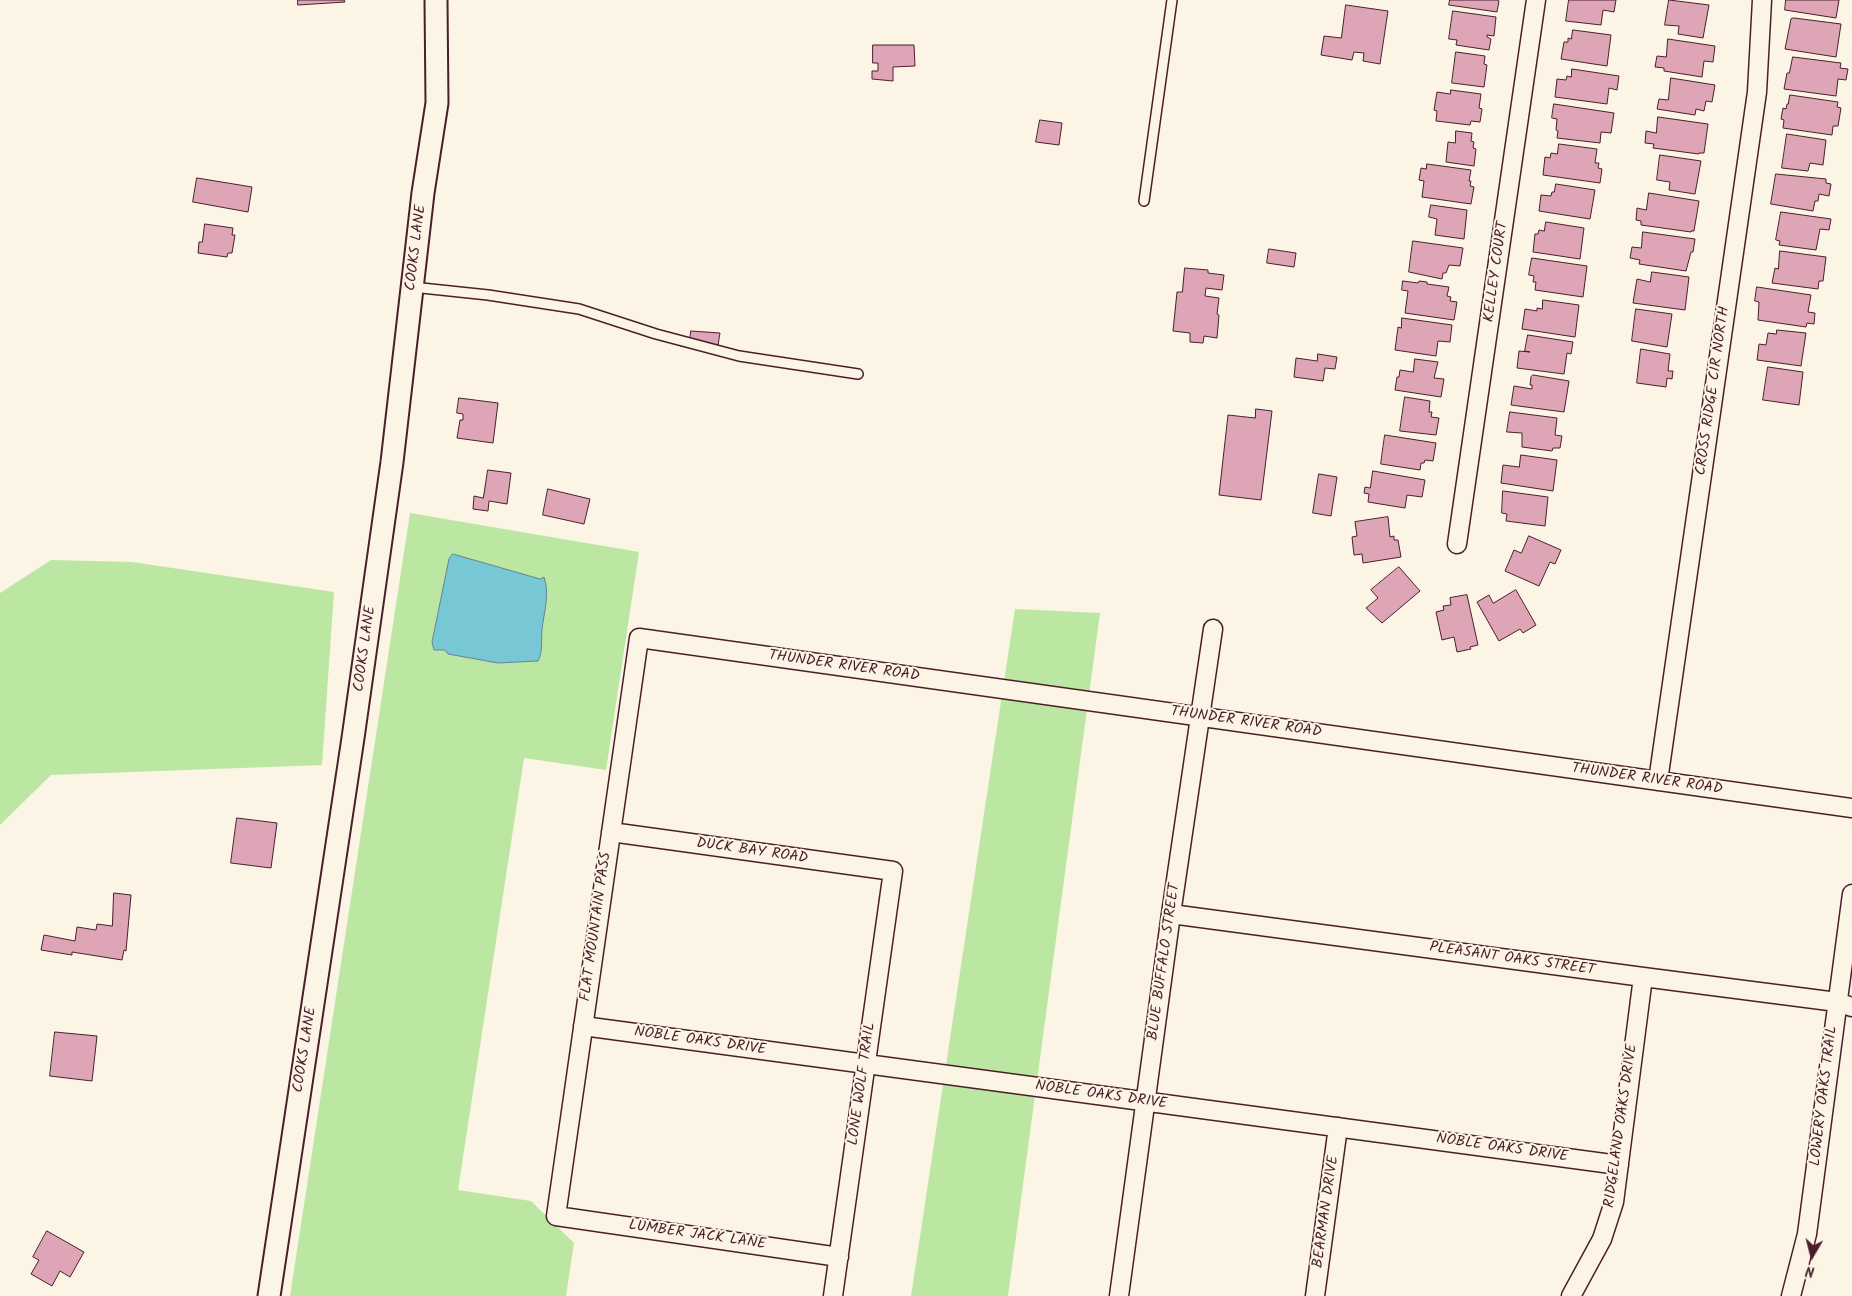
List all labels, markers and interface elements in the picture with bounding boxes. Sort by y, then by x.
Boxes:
street label: COOKS LANE [403,204,431,292]
street label: KELLEY COURT [1481,221,1513,323]
street label: CROSS RIDGE CIR NORTH [1693,305,1735,477]
street label: COOKS LANE [351,605,381,693]
street label: THUNDER RIVER ROAD [767,648,921,686]
street label: THUNDER RIVER ROAD [1169,704,1323,742]
street label: THUNDER RIVER ROAD [1570,761,1724,799]
street label: DUCK BAY ROAD [695,835,809,869]
street label: FLAT MOUNTAIN PASS [578,851,616,1003]
street label: BLUE BUFFALO STREET [1145,882,1185,1042]
street label: PLEASANT OAKS STREET [1428,939,1596,981]
street label: COOKS LANE [290,1006,322,1094]
street label: LONE WOLF TRAIL [845,1021,881,1147]
street label: NOBLE OAKS DRIVE [633,1024,767,1060]
street label: LOWERY OAKS TRAIL [1807,1025,1843,1167]
street label: RIDGELAND OAKS DRIVE [1602,1043,1642,1209]
street label: NOBLE OAKS DRIVE [1034,1078,1168,1114]
street label: NOBLE OAKS DRIVE [1435,1131,1569,1167]
street label: BEARMAN DRIVE [1310,1155,1344,1269]
street label: LUMBER JACK LANE [627,1217,767,1255]
north arrow [1787,1231,1837,1281]
text: N [1804,1259,1816,1282]

